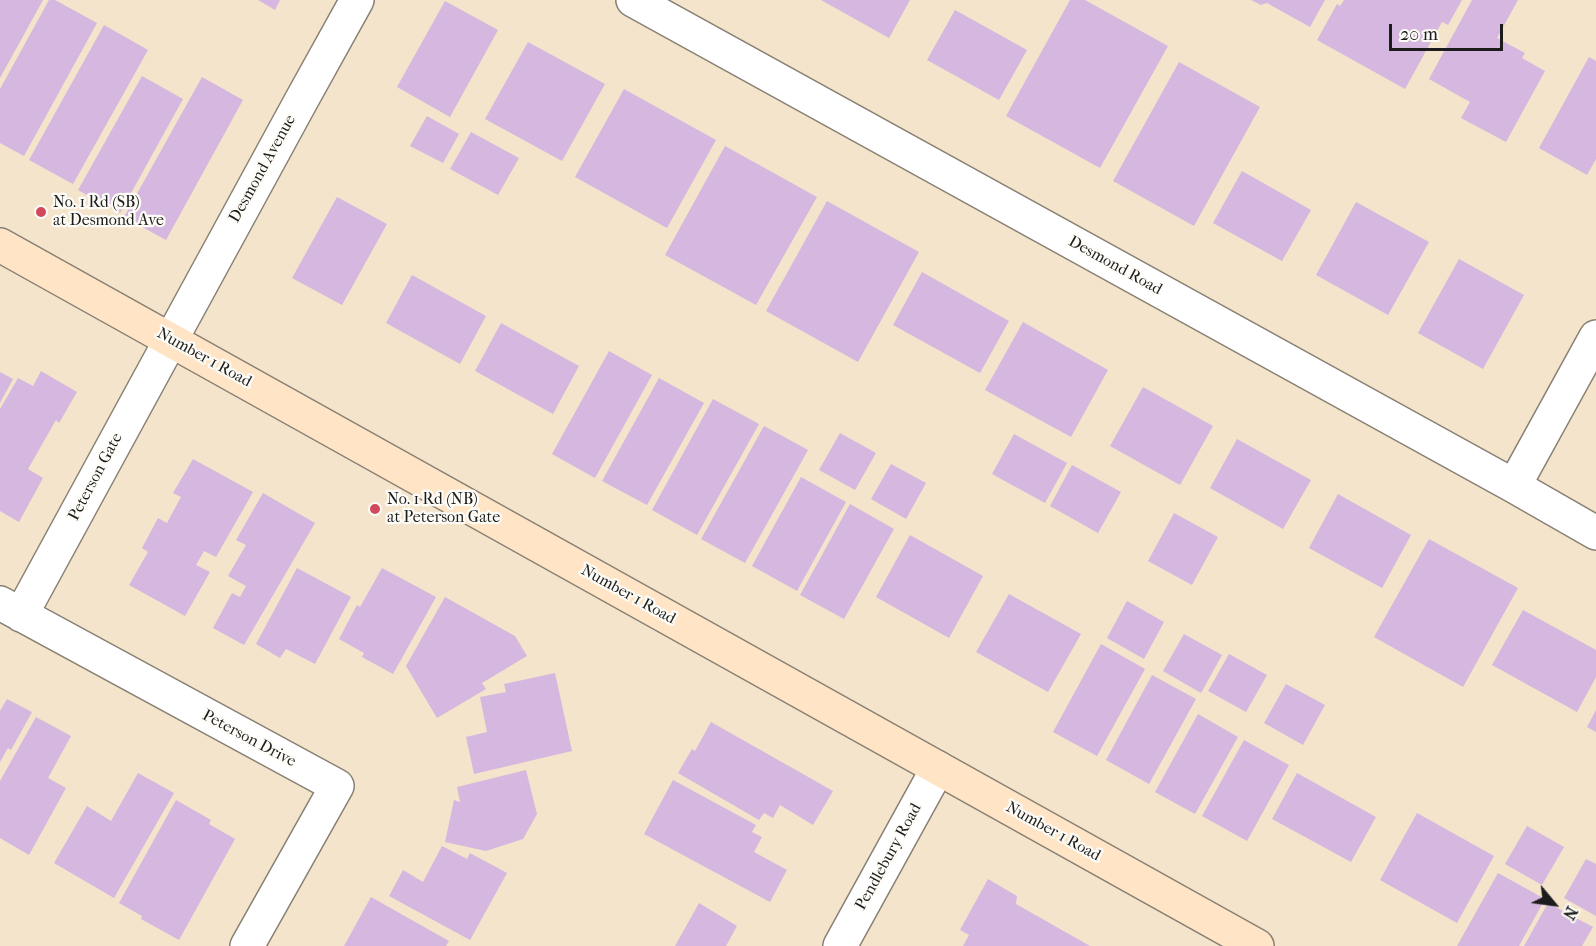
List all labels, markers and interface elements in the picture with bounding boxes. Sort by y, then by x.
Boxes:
scale bar [1392,12,1506,50]
text: 20 m [1400,24,1438,45]
street label: Desmond Avenue [225,112,301,226]
place label: No. 1 Rd (SB) at Desmond Ave [53,193,164,231]
marker: No. 1 Rd (SB) at Desmond Ave [34,205,48,219]
street label: Desmond Road [1065,232,1165,300]
street label: Number 1 Road [153,324,255,392]
street label: Peterson Gate [65,430,127,524]
place label: No. 1 Rd (NB) at Peterson Gate [387,490,500,528]
marker: No. 1 Rd (NB) at Peterson Gate [368,502,382,516]
street label: Number 1 Road [577,561,679,629]
street label: Peterson Drive [199,706,299,772]
street label: Number 1 Road [1002,798,1104,866]
street label: Pendlebury Road [852,800,926,914]
north arrow [1524,874,1584,934]
text: N [1559,903,1581,923]

